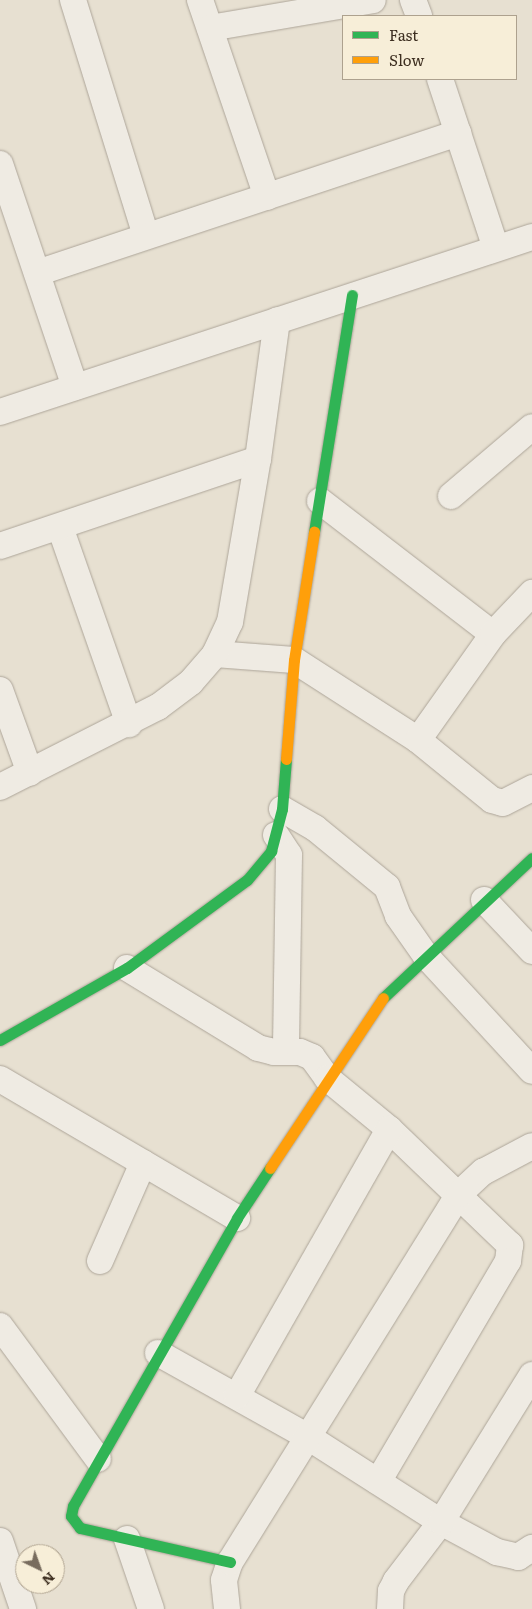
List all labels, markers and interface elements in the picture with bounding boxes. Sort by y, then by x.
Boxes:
legend [342,15,517,80]
text: Fast [389,23,418,46]
text: Slow [389,48,424,71]
north arrow [15,1544,65,1594]
text: N [38,1568,60,1591]

